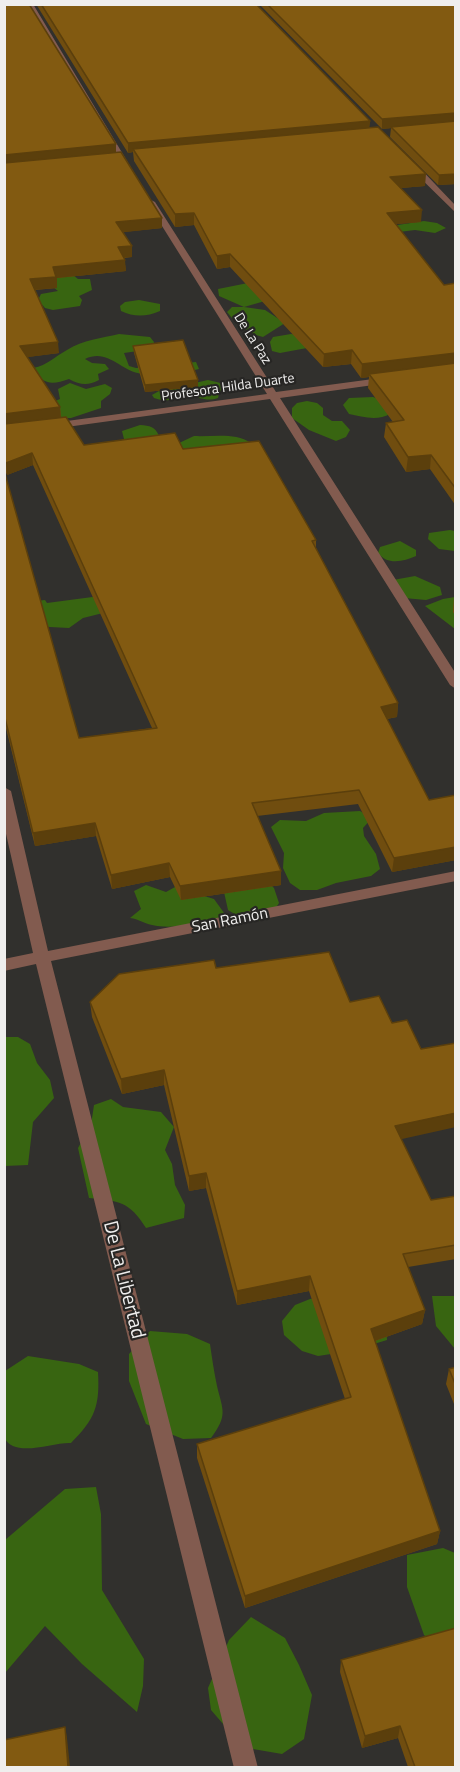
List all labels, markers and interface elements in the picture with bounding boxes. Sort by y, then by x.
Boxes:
street label: De La Paz [230,310,274,368]
street label: Profesora Hilda Duarte [160,370,296,406]
street label: San Ramón [190,904,270,938]
street label: De La Libertad [97,1219,149,1341]

